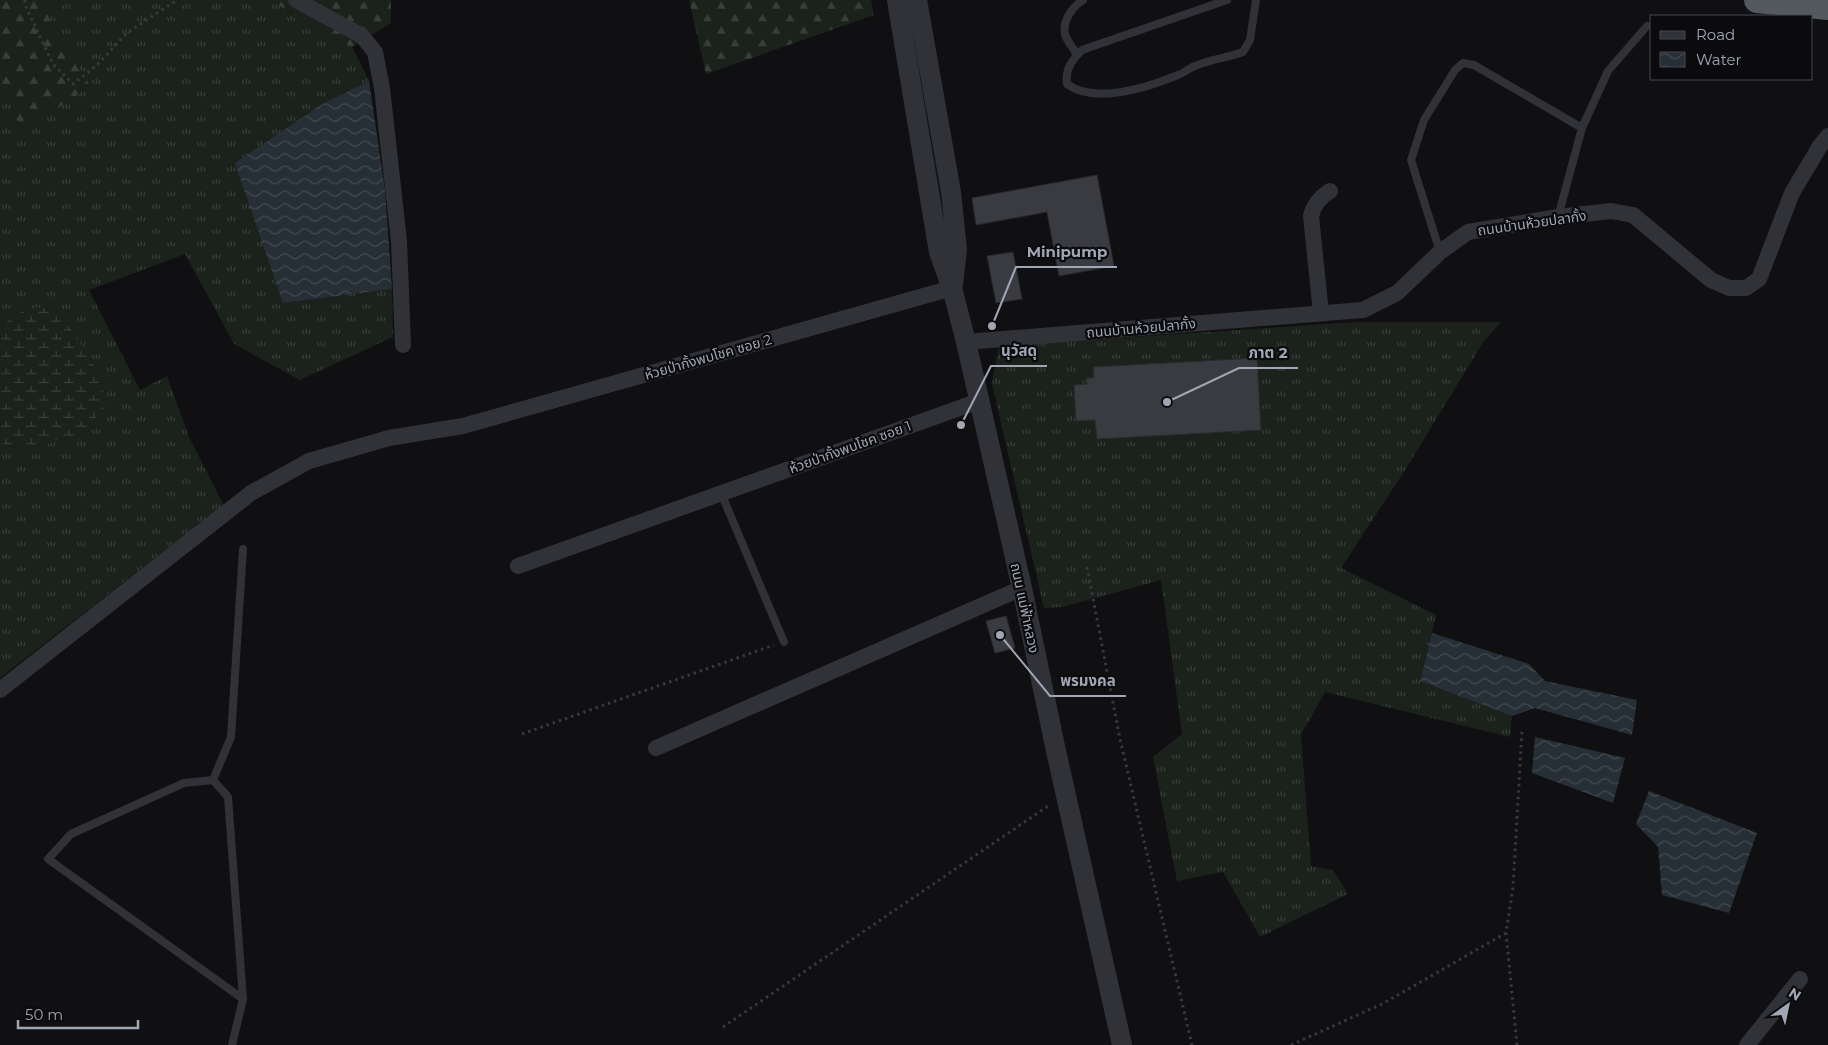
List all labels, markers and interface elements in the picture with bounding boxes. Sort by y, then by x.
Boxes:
legend [1650,15,1813,80]
text: Road [1696,25,1735,44]
text: Water [1696,50,1742,69]
street label: ถนนบ้านห้วยปลากั้ง [1476,206,1588,240]
callout: Minipump [1016,237,1117,267]
text: Minipump [1027,242,1107,261]
street label: ถนนบ้านห้วยปลากั้ง [1086,314,1196,342]
street label: ห้วยป่ากั้งพบโชค ซอย 2 [642,330,774,384]
callout: นุวัสดุ [991,336,1047,366]
callout: ภาต 2 [1239,338,1298,368]
text: นุวัสดุ [1001,341,1037,360]
text: ภาต 2 [1249,343,1288,362]
street label: ห้วยป่ากั้งพบโชค ซอย 1 [786,416,914,477]
street label: ถนน แม่ฟ้าหลวง [1007,561,1043,655]
callout: พรมงคล [1050,666,1126,696]
text: พรมงคล [1060,671,1116,690]
north arrow [1763,980,1813,1030]
text: N [1785,983,1805,1005]
scale bar [18,998,138,1030]
text: 50 m [25,1005,63,1024]

